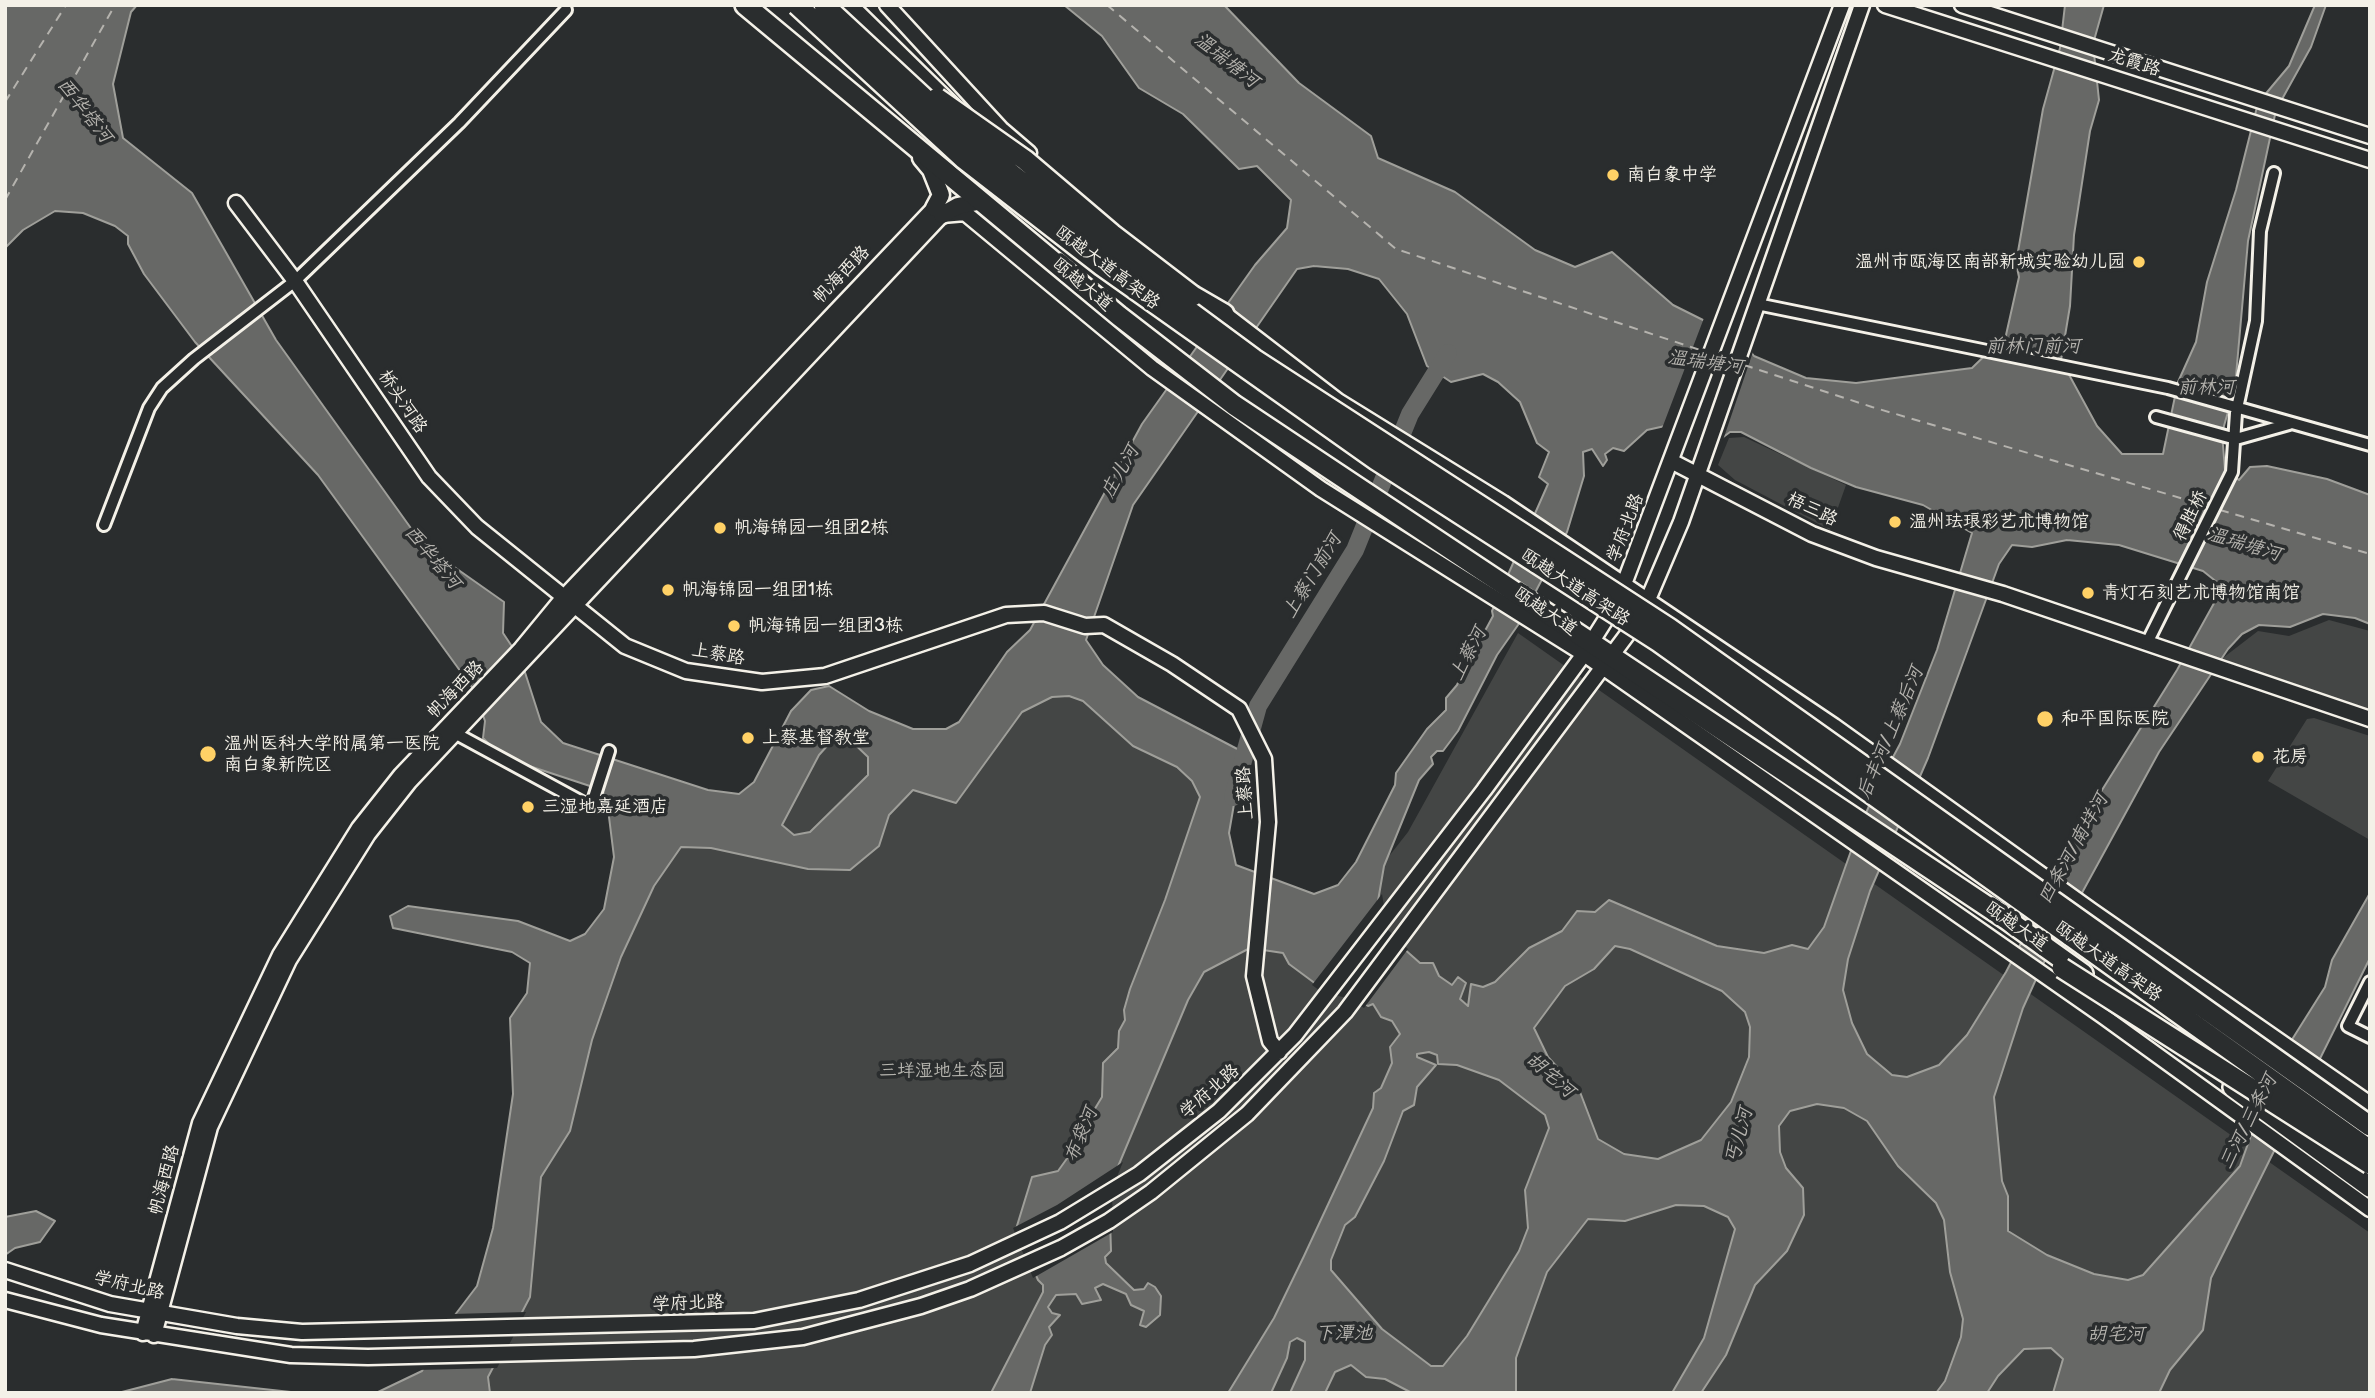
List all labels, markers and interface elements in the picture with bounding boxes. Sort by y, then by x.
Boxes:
water label: 温瑞塘河 [1189,29,1263,93]
street label: 龙霞路 [2105,44,2163,82]
water label: 西华塔河 [52,74,116,148]
place label: 南白象中学 [1627,164,1717,186]
marker: 南白象中学 [1605,167,1621,183]
street label: 瓯越大道高架路 [1050,221,1164,315]
street label: 帆海西路 [809,242,875,308]
place label: 温州市瓯海区南部新城实验幼儿园 [1855,251,2125,273]
street label: 瓯越大道 [1047,254,1117,316]
marker: 温州市瓯海区南部新城实验幼儿园 [2131,254,2147,270]
water label: 前林门前河 [1986,336,2080,358]
water label: 温瑞塘河 [1666,346,1744,380]
street label: 桥头河路 [373,366,431,438]
water label: 前林河 [2178,377,2234,399]
water label: 庄儿河 [1097,442,1145,502]
street label: 得胜桥 [2169,487,2213,545]
street label: 梧三路 [1783,488,1841,532]
street label: 学府北路 [1603,491,1649,565]
place label: 温州珐琅彩艺术博物馆 [1909,511,2089,533]
marker: 温州珐琅彩艺术博物馆 [1887,514,1903,530]
place label: 帆海锦园一组团2栋 [734,517,889,539]
marker: 帆海锦园一组团2栋 [712,520,728,536]
water label: 西华塔河 [399,522,465,594]
water label: 温瑞塘河 [2204,523,2284,567]
water label: 上蔡门前河 [1279,529,1347,623]
street label: 瓯越大道高架路 [1516,545,1634,631]
place label: 帆海锦园一组团1栋 [682,579,833,601]
marker: 帆海锦园一组团1栋 [660,582,676,598]
place label: 青灯石刻艺术博物馆南馆 [2102,582,2300,604]
street label: 瓯越大道 [1509,583,1581,641]
marker: 青灯石刻艺术博物馆南馆 [2080,585,2096,601]
place label: 帆海锦园一组团3栋 [748,615,903,637]
marker: 帆海锦园一组团3栋 [726,618,742,634]
water label: 上蔡河 [1446,623,1492,685]
street label: 上蔡路 [690,640,746,670]
street label: 帆海西路 [423,657,489,723]
water label: 后丰河/上蔡后河 [1853,663,1929,803]
place label: 和平国际医院 [2061,708,2169,730]
marker: 和平国际医院 [2035,709,2055,729]
place label: 上蔡基督教堂 [762,727,870,749]
marker: 上蔡基督教堂 [740,730,756,746]
place label: 温州医科大学附属第一医院 南白象新院区 [224,733,440,776]
marker: 温州医科大学附属第一医院 南白象新院区 [198,744,218,764]
place label: 花房 [2272,746,2308,768]
marker: 花房 [2250,749,2266,765]
street label: 上蔡路 [1233,765,1259,821]
water label: 四条河/南垟河 [2034,790,2114,908]
place label: 三湿地嘉延酒店 [542,796,668,818]
marker: 三湿地嘉延酒店 [520,799,536,815]
street label: 瓯越大道 [1980,898,2052,956]
street label: 瓯越大道高架路 [2050,917,2166,1007]
water label: 胡宅河 [1521,1049,1579,1103]
park label: 三垟湿地生态园 [879,1060,1005,1082]
street label: 学府北路 [1176,1060,1244,1124]
water label: 三河/三条河 [2215,1071,2283,1173]
water label: 布袋河 [1061,1104,1103,1166]
water label: 丐儿河 [1722,1106,1758,1166]
street label: 帆海西路 [145,1142,185,1218]
street label: 学府北路 [91,1267,167,1305]
street label: 学府北路 [652,1292,724,1316]
water label: 下潭池 [1316,1323,1372,1345]
water label: 胡宅河 [2088,1324,2144,1346]

